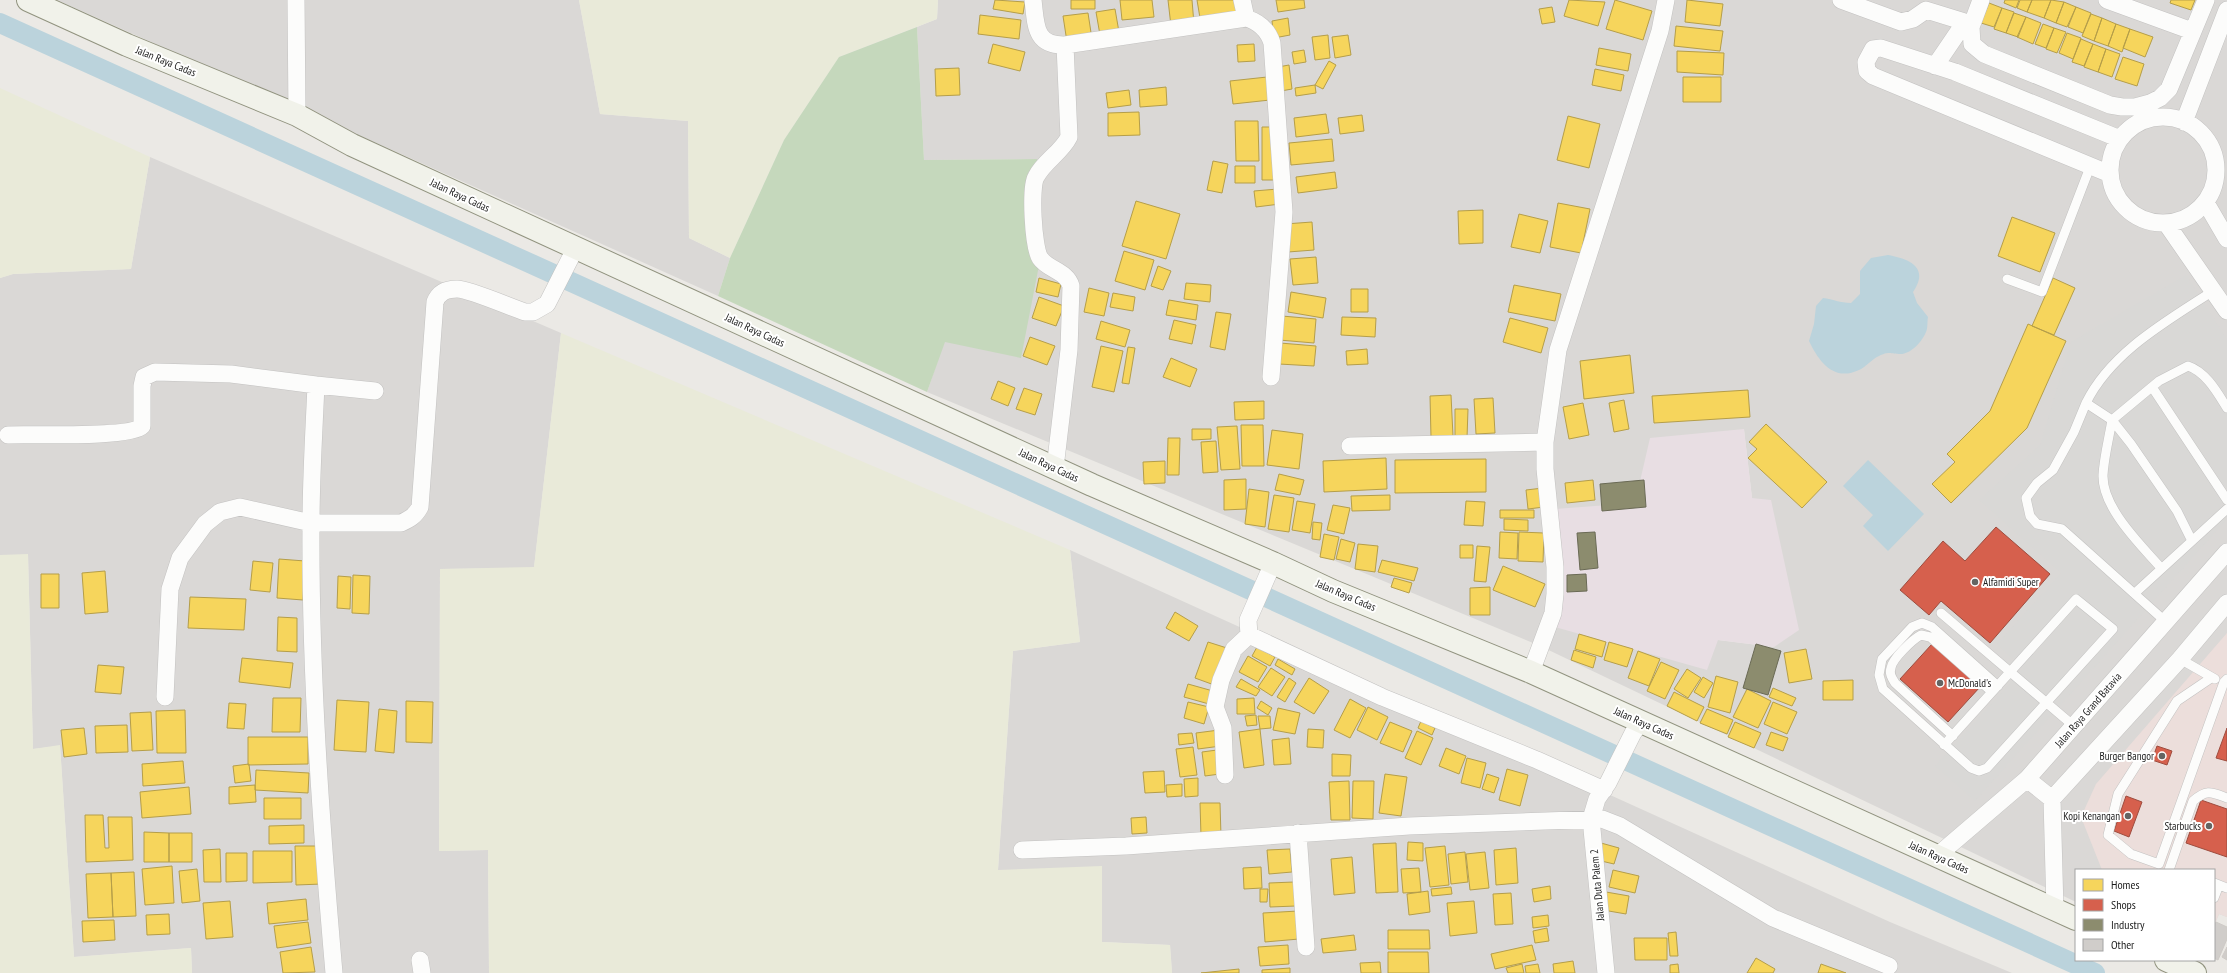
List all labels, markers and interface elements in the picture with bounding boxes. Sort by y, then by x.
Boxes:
street label: Jalan Raya Cadas [133,42,199,80]
street label: Jalan Raya Cadas [427,175,492,215]
street label: Jalan Raya Cadas [722,310,787,350]
street label: Jalan Raya Cadas [1016,445,1081,485]
place label: Alfamidi Super [1983,575,2039,589]
street label: Jalan Raya Cadas [1313,576,1378,614]
marker: Alfamidi Super [1970,577,1980,587]
street label: Jalan Raya Grand Batavia [2051,670,2124,751]
place label: McDonald's [1948,676,1991,690]
marker: McDonald's [1935,678,1945,688]
street label: Jalan Raya Cadas [1611,703,1676,743]
place label: Burger Bangor [2099,749,2154,763]
marker: Burger Bangor [2157,751,2167,761]
place label: Kopi Kenangan [2063,809,2120,823]
marker: Kopi Kenangan [2123,811,2133,821]
place label: Starbucks [2164,819,2201,833]
marker: Starbucks [2204,821,2214,831]
street label: Jalan Raya Cadas [1906,837,1971,877]
street label: Jalan Duta Palem 2 [1587,848,1607,923]
legend [2075,869,2215,961]
text: Homes [2111,877,2139,892]
text: Shops [2111,897,2136,912]
text: Industry [2111,917,2145,932]
text: Other [2111,937,2135,952]

